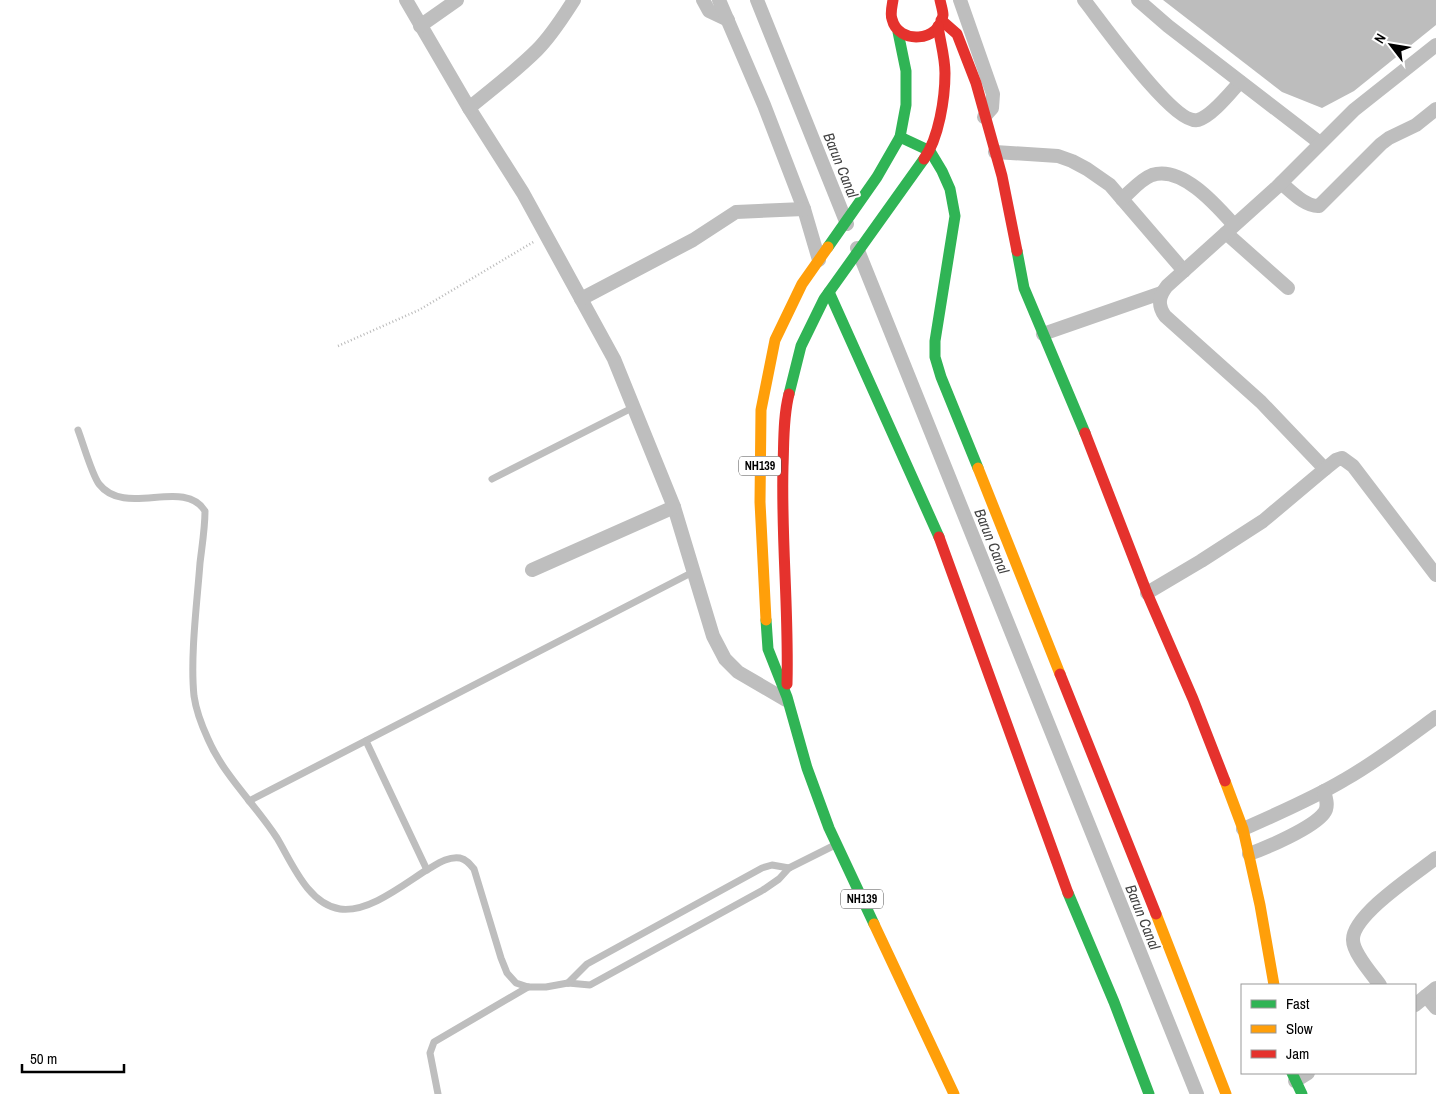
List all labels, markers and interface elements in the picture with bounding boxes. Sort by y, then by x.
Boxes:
north arrow [1366,20,1416,70]
text: N [1370,30,1390,46]
water label: Barun Canal [818,129,864,201]
road number: NH139 [739,456,781,476]
water label: Barun Canal [969,505,1015,577]
water label: Barun Canal [1120,881,1166,953]
road number: NH139 [841,890,883,909]
legend [1241,984,1416,1074]
text: Fast [1286,993,1310,1014]
text: Slow [1286,1018,1313,1039]
scale bar [22,1042,125,1074]
text: Jam [1286,1043,1309,1064]
text: 50 m [30,1048,57,1069]

